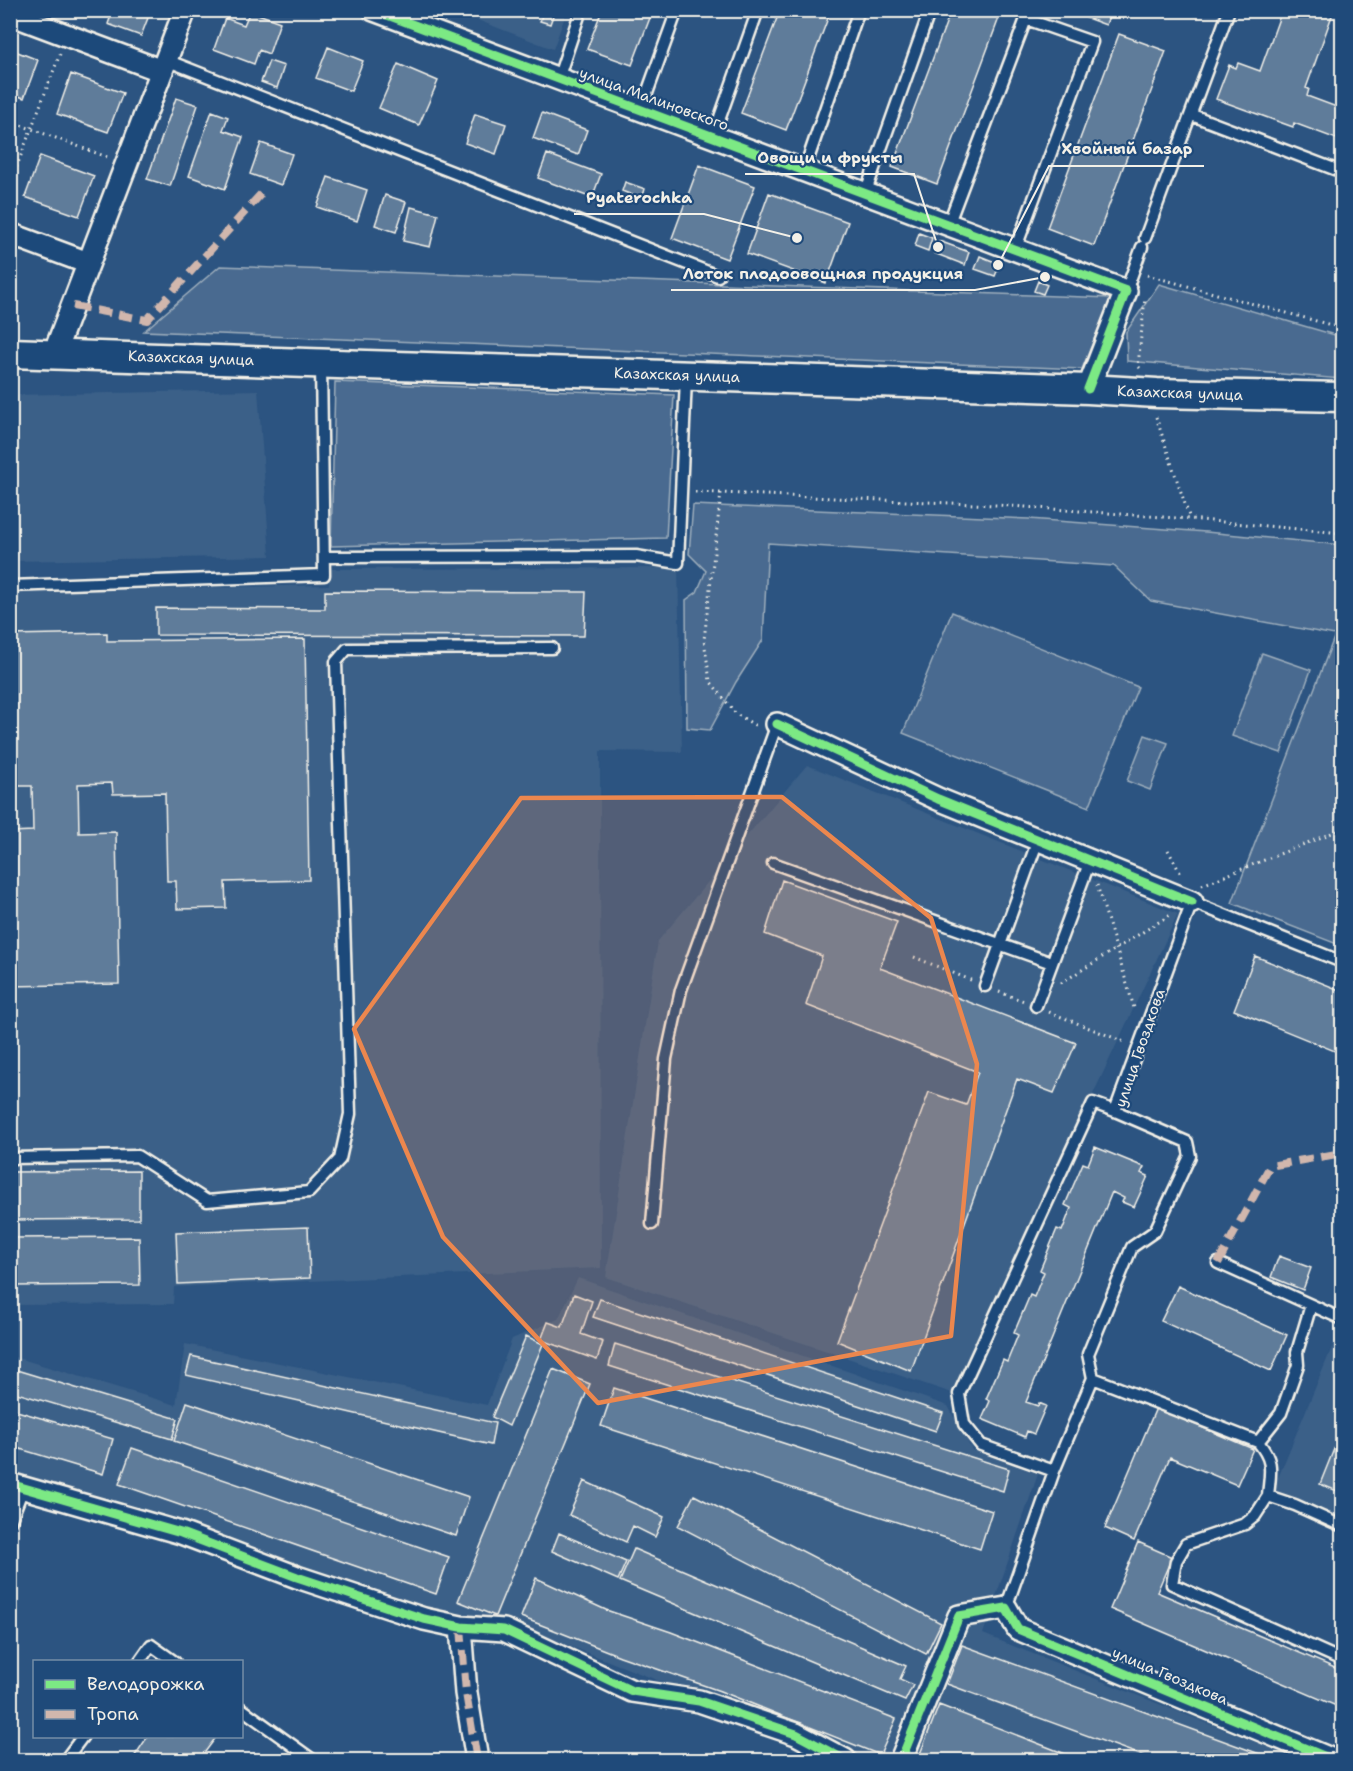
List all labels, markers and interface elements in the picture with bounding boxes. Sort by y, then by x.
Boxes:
street label: улица Малиновского [577,63,731,135]
callout: Хвойный базар [1049,132,1204,166]
text: Хвойный базар [1062,138,1193,159]
callout: Овощи и фрукты [745,140,914,174]
text: Овощи и фрукты [757,147,903,168]
callout: Pyaterochka [574,180,704,214]
text: Pyaterochka [586,187,692,208]
callout: Лоток плодоовощная продукция [671,256,975,290]
text: Лоток плодоовощная продукция [683,263,963,284]
street label: Казахская улица [128,346,255,370]
street label: Казахская улица [614,363,741,387]
street label: Казахская улица [1117,381,1244,405]
street label: улица Гвоздкова [1110,985,1170,1110]
street label: улица Гвоздкова [1109,1643,1232,1710]
legend [33,1660,243,1738]
text: Велодорожка [87,1672,205,1696]
text: Тропа [87,1702,139,1726]

